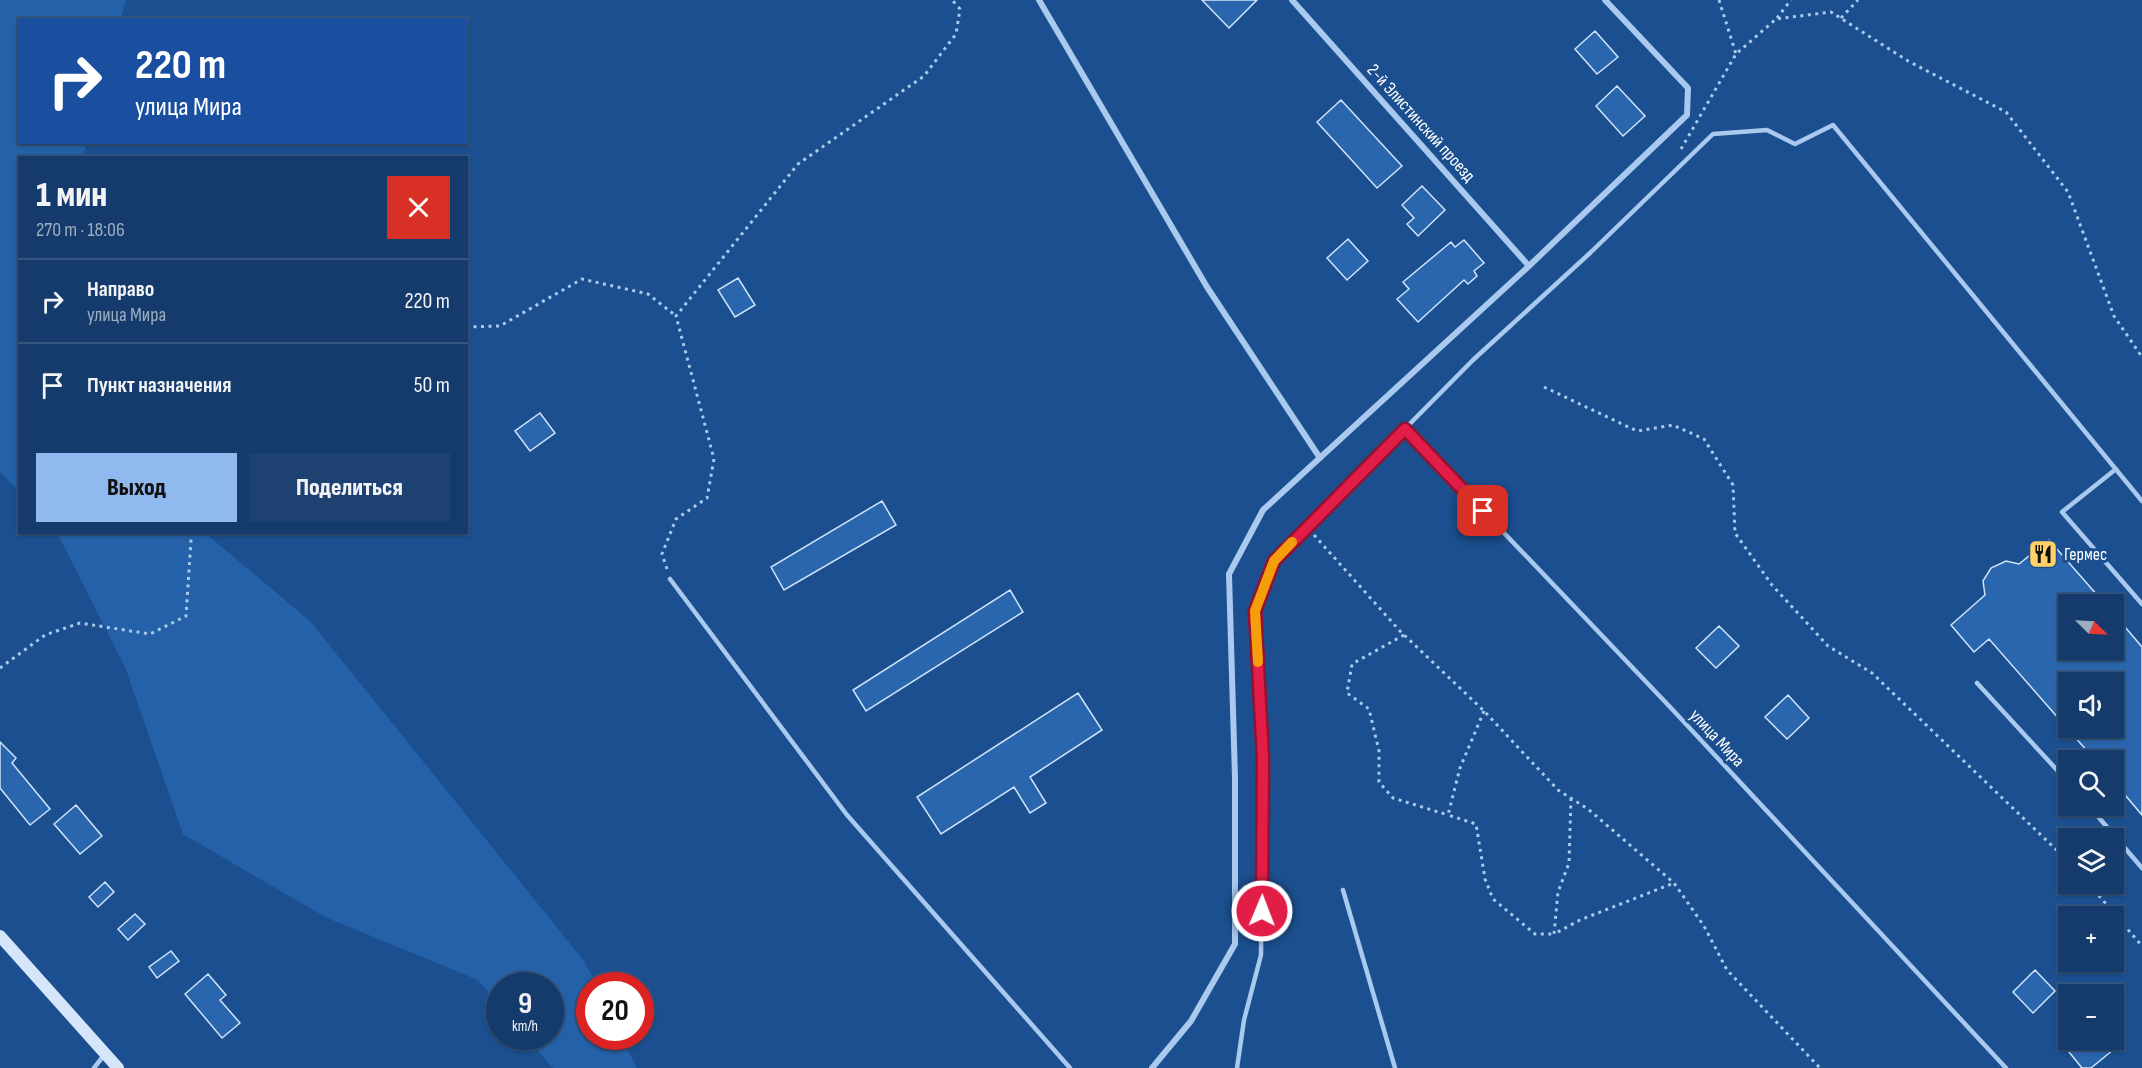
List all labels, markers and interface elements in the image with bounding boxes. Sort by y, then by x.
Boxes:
text: 220 m [135,40,226,91]
icon: right [36,42,114,120]
street label: 2-й Элистинский проезд [1363,60,1480,187]
text: улица Мира [135,91,242,123]
text: 1 мин [36,174,107,217]
button: close [387,176,450,239]
text: 270 m · 18:06 [36,218,125,242]
text: Направо [87,276,154,303]
icon: right [36,285,69,318]
text: 220 m [404,288,450,315]
text: улица Мира [87,303,166,327]
icon: arrive [36,369,69,402]
text: Пункт назначения [87,372,231,399]
text: 50 m [414,372,450,399]
button: Выход [36,453,237,522]
button: Поделиться [249,453,450,522]
pin [1457,485,1508,536]
icon: arrive [1466,494,1499,527]
restaurant icon: Гермес [2027,538,2059,570]
place label: Гермес [2064,544,2107,565]
north arrow [2058,594,2124,660]
map controls [2058,594,2124,1050]
button: sound [2058,672,2124,738]
street label: улица Мира [1685,705,1749,771]
button: search [2058,750,2124,816]
button: layers [2058,828,2124,894]
position arrow [1230,879,1294,943]
button: + [2058,906,2124,972]
speed limit sign: 20 [576,972,654,1050]
button: − [2058,984,2124,1050]
text: 9 [518,986,532,1022]
text: km/h [512,1017,538,1036]

